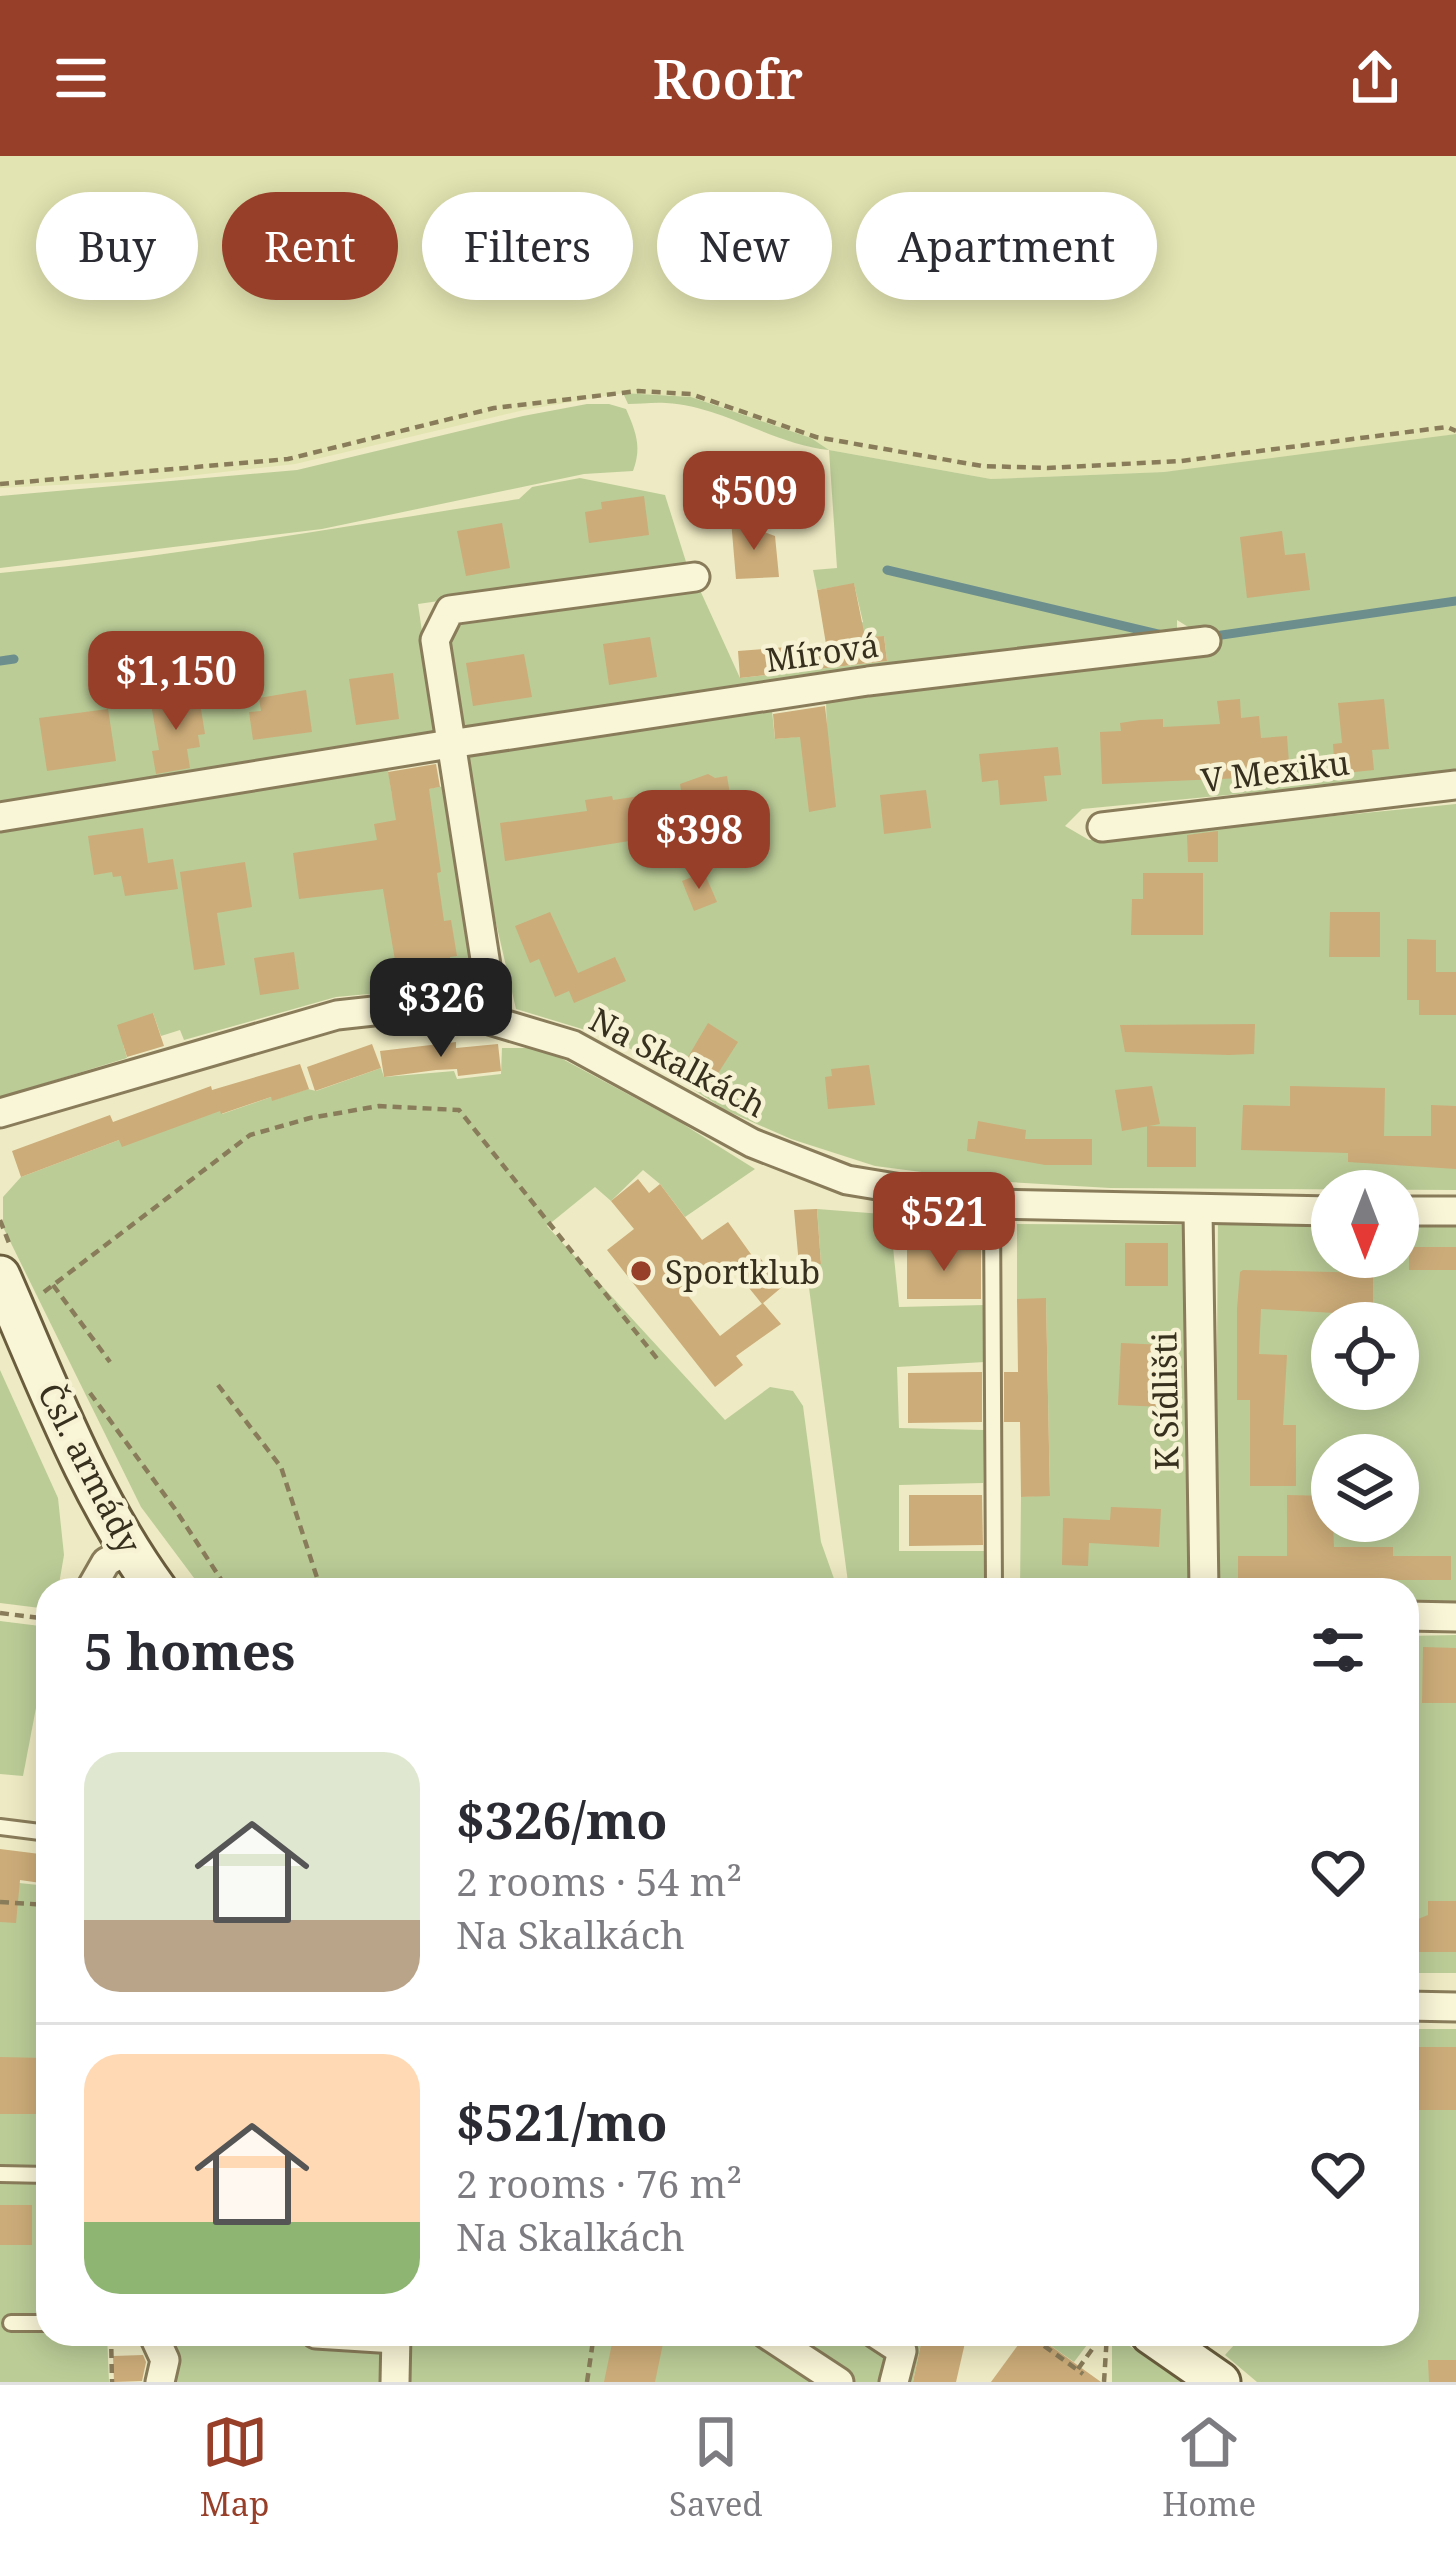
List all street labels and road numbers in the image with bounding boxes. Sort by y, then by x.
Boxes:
street label: Mírová [763,622,881,682]
street label: V Mexiku [1198,740,1352,802]
street label: Na Skalkách [582,997,774,1127]
street label: K Sídlišti [1141,1331,1189,1471]
street label: Čsl. armády [28,1375,152,1561]

